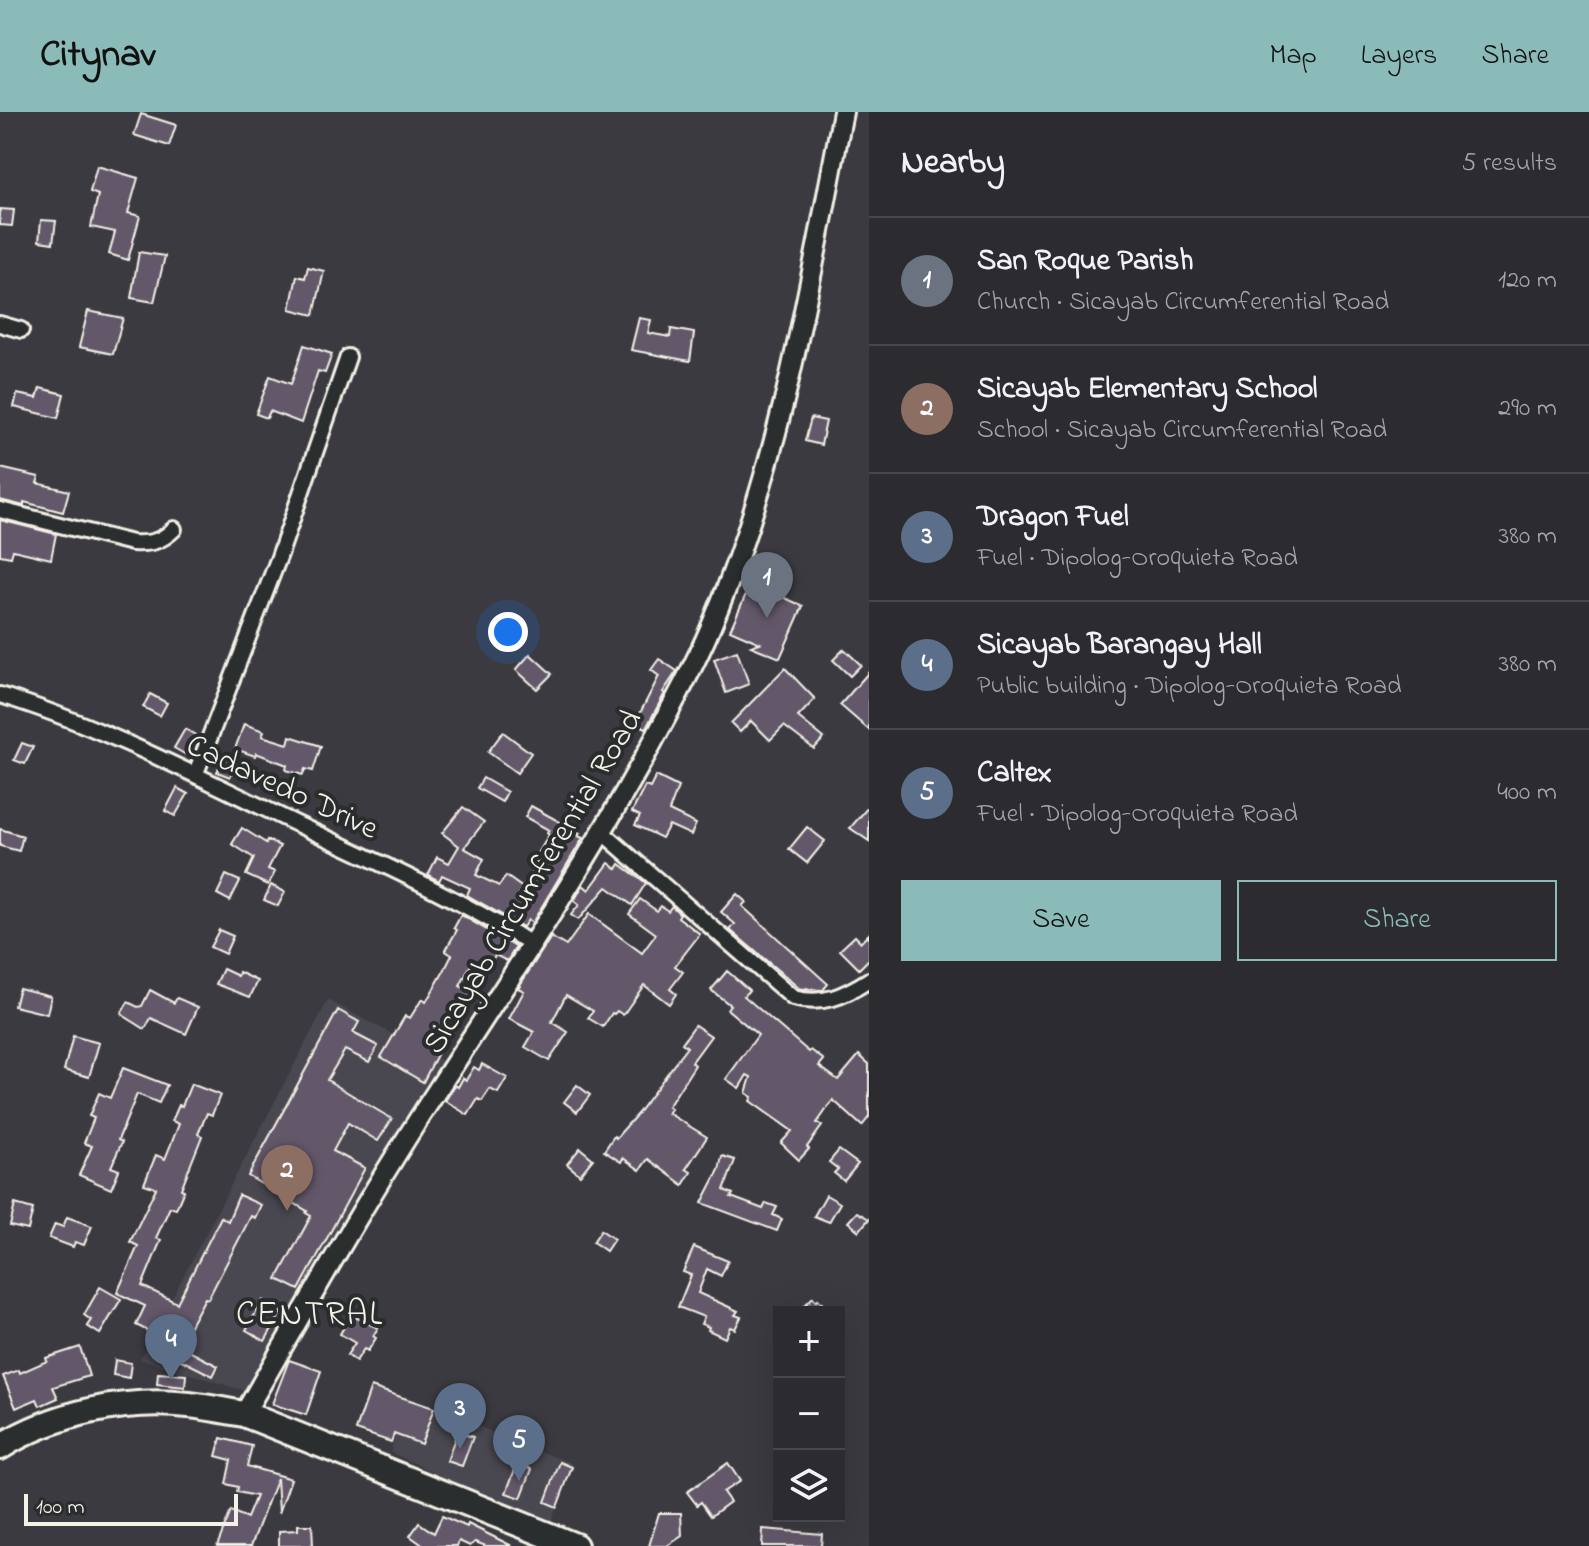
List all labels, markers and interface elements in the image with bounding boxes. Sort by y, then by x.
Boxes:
text: Citynav [40,28,156,84]
text: Map [1269,36,1317,77]
text: Layers [1361,36,1437,77]
text: Share [1481,36,1549,77]
text: Nearby [901,139,1005,189]
text: 5 results [1462,145,1557,183]
text: San Roque Parish [977,240,1193,284]
text: 1 [923,262,931,300]
text: 120 m [1498,262,1557,300]
text: Church · Sicayab Circumferential Road [977,284,1389,322]
text: Sicayab Elementary School [977,368,1318,412]
text: 2 [921,390,933,428]
text: 290 m [1498,390,1557,428]
text: School · Sicayab Circumferential Road [977,412,1387,450]
text: Dragon Fuel [977,496,1129,540]
text: 3 [922,518,932,556]
text: 380 m [1499,518,1557,556]
text: Fuel · Dipolog-Oroquieta Road [977,540,1298,578]
pin: 1 [741,552,793,618]
your location [488,612,528,652]
text: Sicayab Barangay Hall [977,624,1262,668]
text: 4 [922,646,932,684]
text: 380 m [1499,646,1557,684]
text: Public building · Dipolog-Oroquieta Road [977,668,1402,706]
street label: Sicayab Circumferential Road [412,702,656,1064]
street label: Cadavedo Drive [178,723,386,854]
text: Caltex [977,752,1052,796]
text: 5 [920,774,934,812]
text: 400 m [1497,774,1557,812]
text: Fuel · Dipolog-Oroquieta Road [977,796,1298,834]
button: Save [901,880,1221,961]
button: Share [1237,880,1557,961]
pin: 2 [261,1145,313,1211]
district label: CENTRAL [236,1291,384,1341]
map controls [773,1306,845,1522]
button: + [773,1306,845,1378]
pin: 4 [145,1314,197,1380]
button: − [773,1378,845,1450]
pin: 3 [434,1383,486,1449]
pin: 5 [493,1415,545,1481]
button: layers [773,1450,845,1522]
scale bar [24,1490,238,1526]
text: 100 m [36,1492,85,1524]

